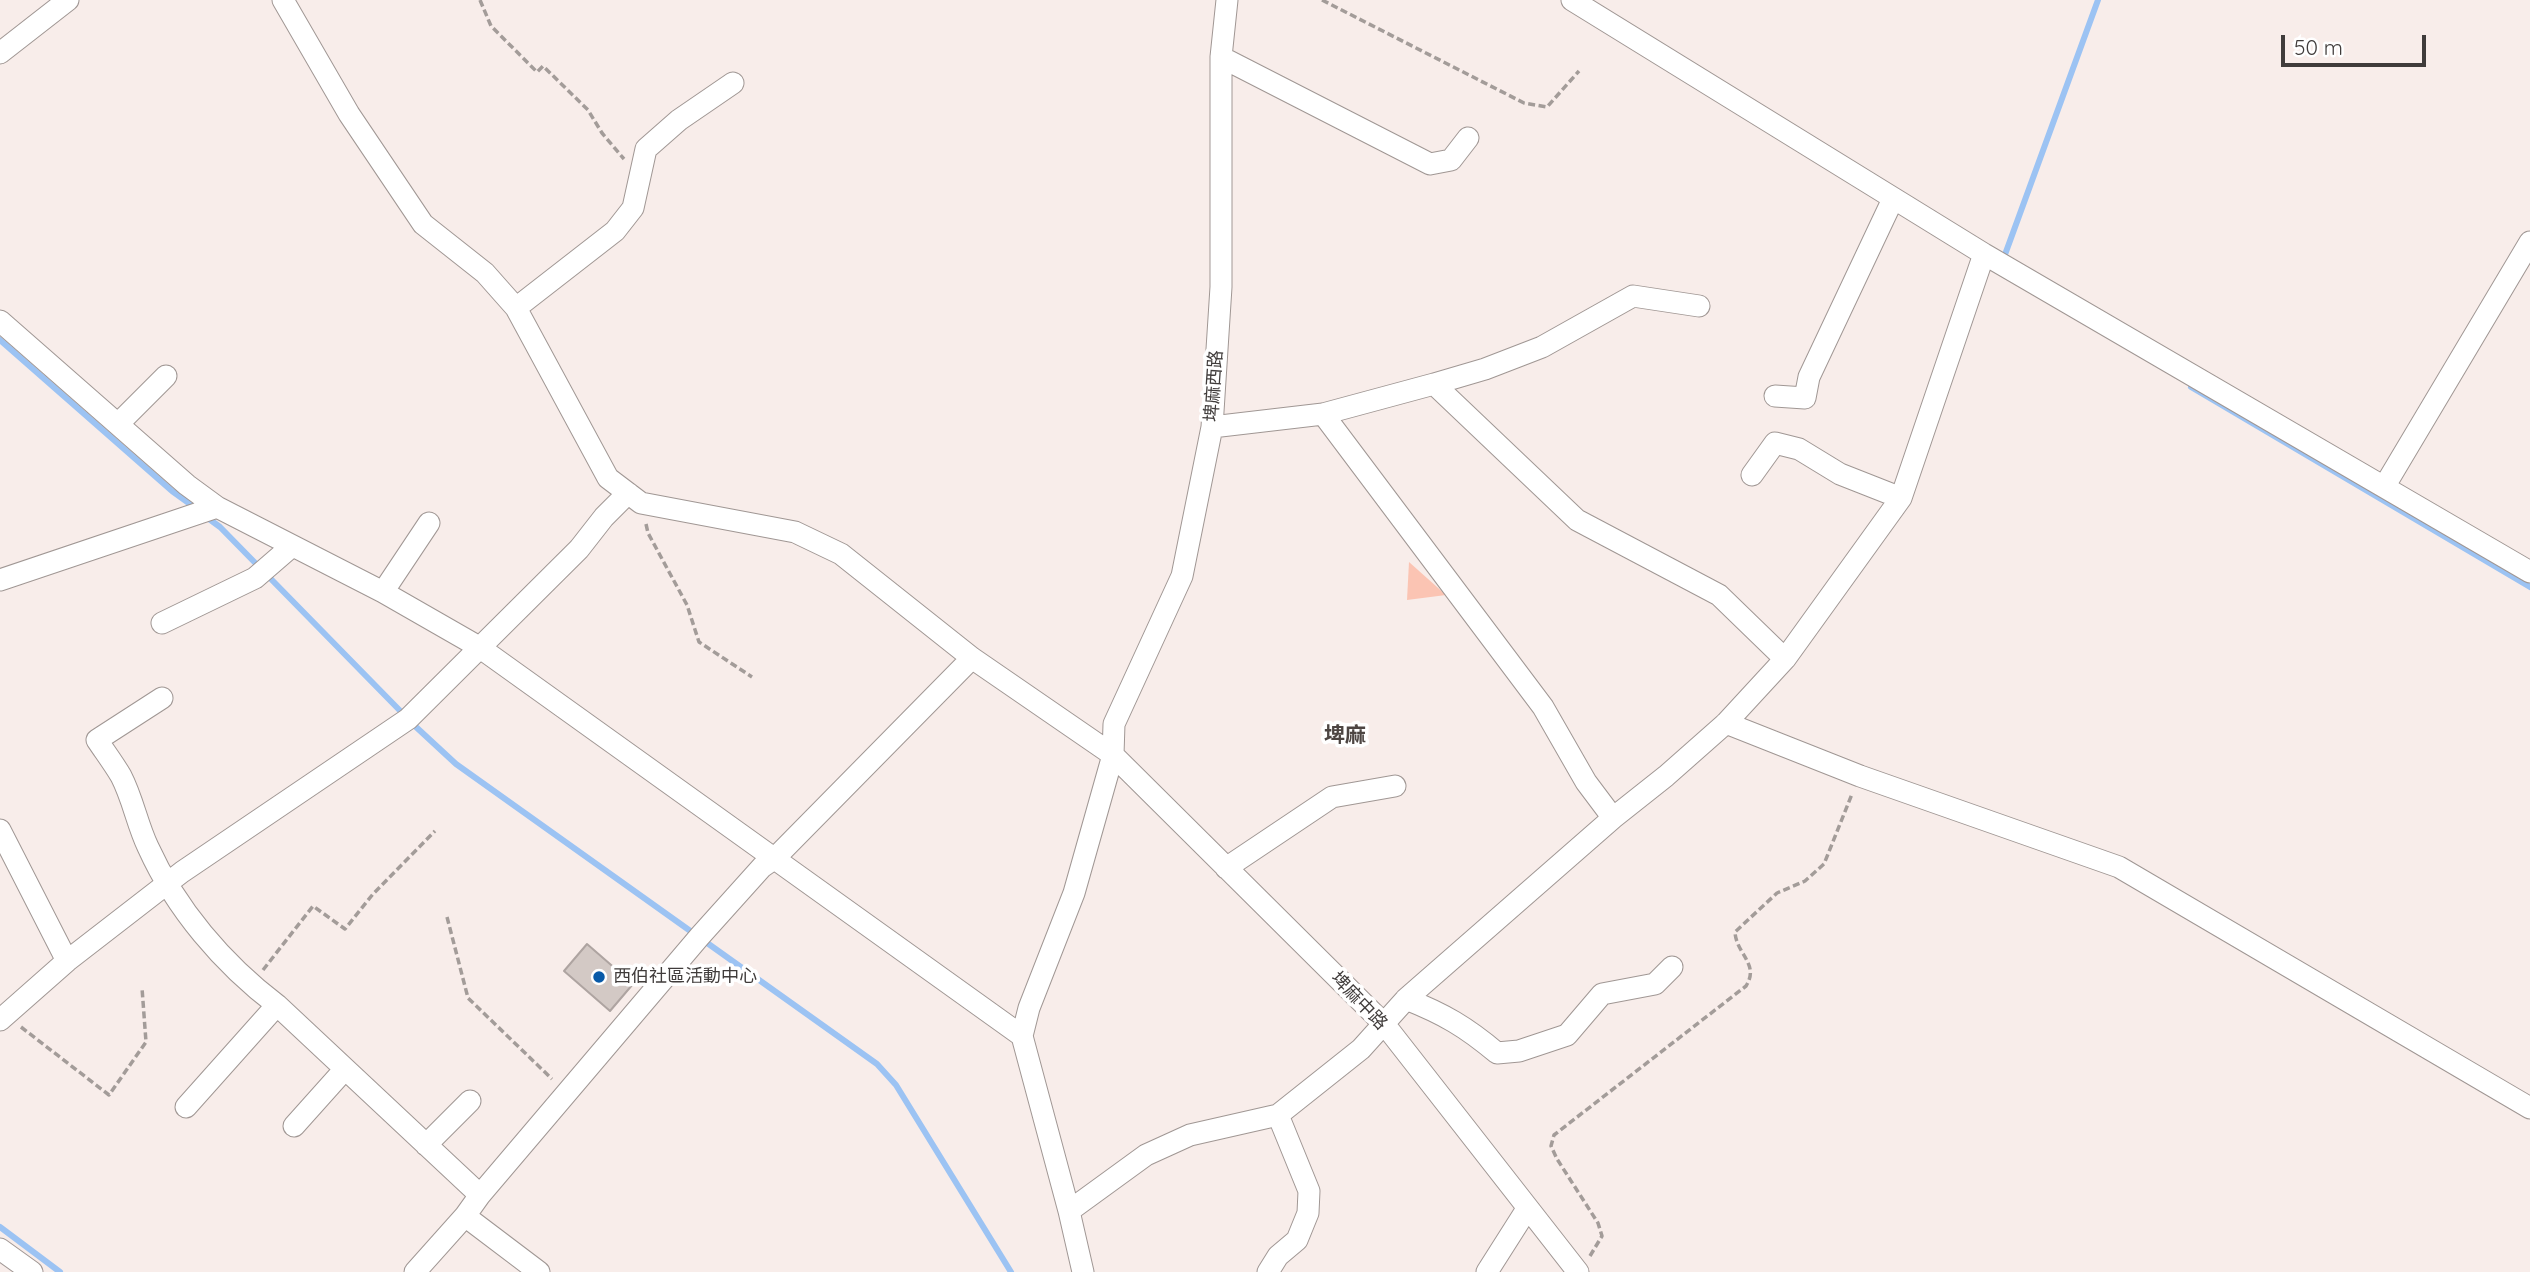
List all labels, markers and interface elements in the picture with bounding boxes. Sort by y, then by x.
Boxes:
scale bar [2285,21,2430,65]
text: 50 m [2294,34,2343,60]
street label: 埤麻西路 [1201,349,1227,423]
district label: 埤麻 [1324,723,1366,749]
place label: 西伯社區活動中心 [613,966,757,988]
street label: 埤麻中路 [1326,968,1392,1034]
marker: 西伯社區活動中心 [591,969,607,985]

